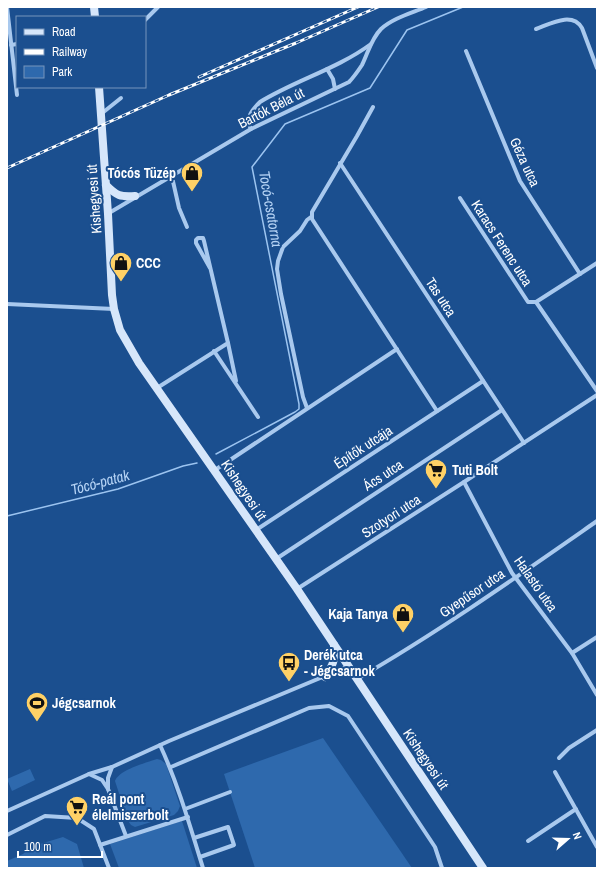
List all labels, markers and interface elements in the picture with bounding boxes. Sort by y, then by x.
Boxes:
legend [16,16,146,88]
text: Road [52,24,76,40]
text: Railway [52,44,87,60]
text: Park [52,64,72,80]
street label: Bartók Béla út [235,84,307,132]
street label: Géza utca [506,134,544,190]
shop icon: Tócós Tüzép [179,160,205,193]
street label: Kishegyesi út [83,164,105,234]
place label: Tócós Tüzép [108,164,176,182]
water label: Tocó-csatorna [254,169,288,249]
street label: Karacs Ferenc utca [467,197,537,290]
shop icon: CCC [108,250,134,283]
place label: CCC [136,254,161,272]
street label: Tas utca [422,274,461,320]
street label: Építők utcája [330,421,396,473]
street label: Ács utca [359,455,407,495]
street label: Kishegyesi út [217,456,271,524]
supermarket icon: Tuti Bolt [423,457,449,490]
place label: Tuti Bolt [452,461,498,479]
water label: Tócó-patak [68,464,132,500]
street label: Szotyori utca [358,490,425,542]
street label: Halastó utca [510,553,562,616]
street label: Gyepűsor utca [436,564,508,621]
shop icon: Kaja Tanya [390,601,416,634]
place label: Kaja Tanya [328,605,389,623]
place label: Derék utca - Jégcsarnok [304,646,375,680]
bus stop icon: Derék utca - Jégcsarnok [276,650,302,683]
sports icon: Jégcsarnok [24,690,50,723]
place label: Jégcsarnok [52,694,116,712]
street label: Kishegyesi út [399,725,453,793]
place label: Reál pont élelmiszerbolt [92,790,169,824]
supermarket icon: Reál pont élelmiszerbolt [64,794,90,827]
north arrow [548,819,588,859]
text: N [570,830,585,841]
scale bar [18,833,102,859]
text: 100 m [24,839,51,855]

